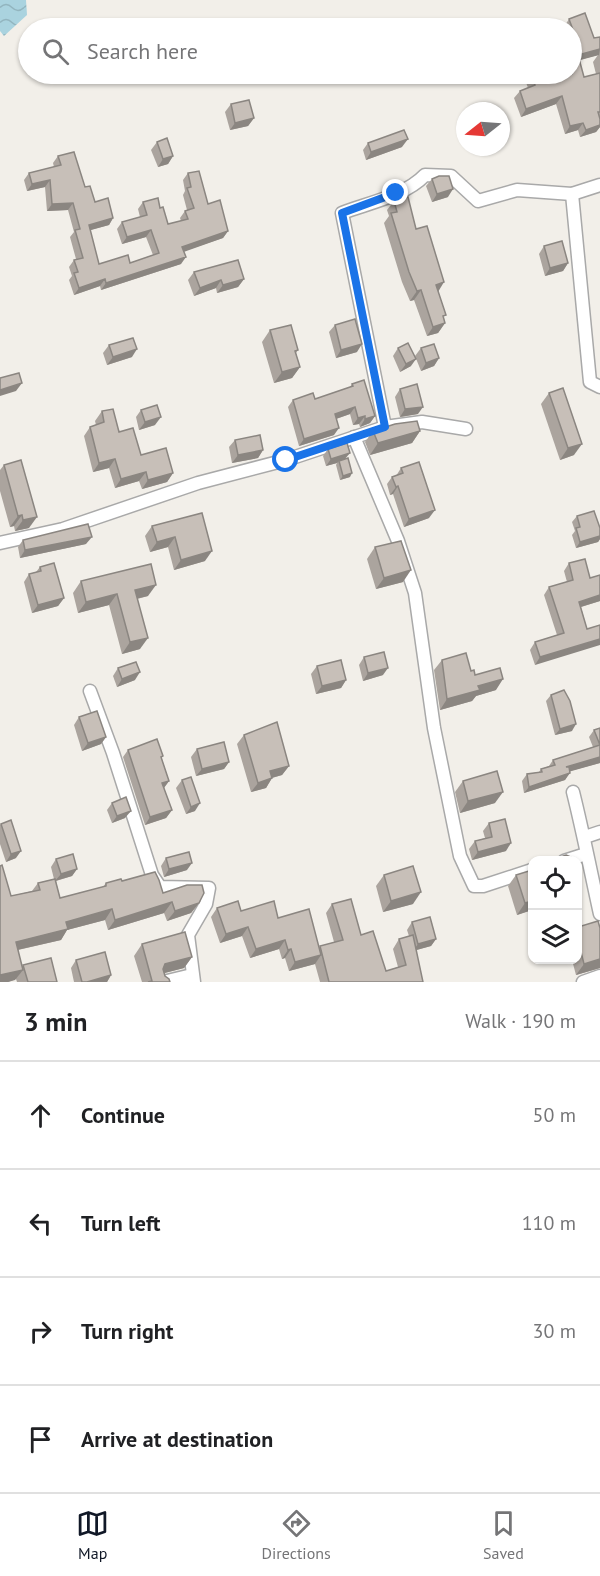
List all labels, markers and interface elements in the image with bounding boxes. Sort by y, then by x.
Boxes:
search box [18,18,582,84]
icon: search [39,35,72,68]
text: Search here [87,37,198,65]
north arrow [456,102,510,156]
route end [382,179,408,205]
route start [272,446,298,472]
map controls [528,856,582,964]
button: locate [528,856,582,910]
button: layers [528,910,582,964]
text: 3 min [24,1005,87,1038]
text: Walk · 190 m [465,1008,576,1034]
icon: ahead [24,1099,57,1132]
text: Continue [81,1101,165,1129]
text: 50 m [533,1102,576,1128]
icon: left [24,1207,57,1240]
text: Turn left [81,1209,161,1237]
text: 110 m [522,1210,576,1236]
icon: right [24,1315,57,1348]
text: Turn right [81,1317,173,1345]
text: 30 m [533,1318,576,1344]
icon: arrive [24,1423,57,1456]
text: Arrive at destination [81,1425,273,1453]
tab: Map [76,1507,109,1563]
tab: Directions [262,1507,331,1563]
tab: Saved [483,1507,524,1563]

